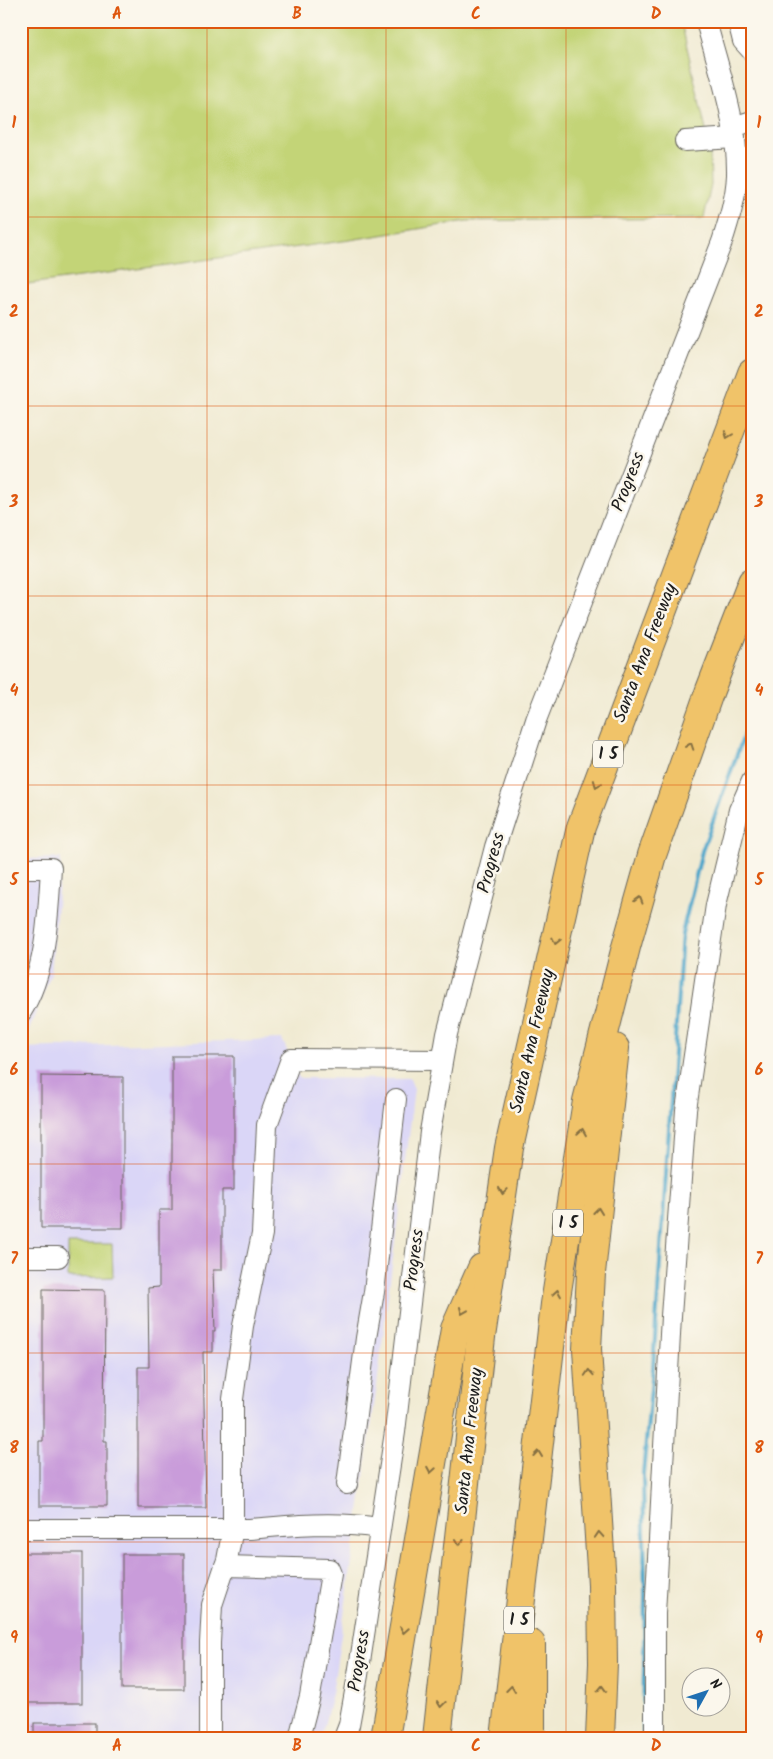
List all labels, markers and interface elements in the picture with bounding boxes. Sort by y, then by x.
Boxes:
text: A [112,2,122,27]
text: B [292,2,302,27]
text: C [471,2,481,27]
text: D [651,2,662,27]
text: 1 [12,111,17,136]
text: 1 [757,111,762,136]
text: 2 [9,300,19,325]
text: 2 [754,300,764,325]
one-way arrow [724,431,734,439]
street label: Progress [604,448,654,516]
text: 3 [9,490,19,515]
text: 3 [754,490,764,515]
street label: Santa Ana Freeway [606,579,686,727]
text: 4 [10,679,19,704]
text: 4 [755,679,764,704]
road number: I 5 [593,741,623,768]
one-way arrow [684,742,694,751]
one-way arrow [593,779,603,788]
street label: Progress [470,829,514,897]
text: 5 [9,868,20,893]
text: 5 [754,868,765,893]
one-way arrow [634,897,644,905]
one-way arrow [551,936,561,945]
street label: Santa Ana Freeway [502,966,564,1116]
text: 6 [10,1058,19,1083]
text: 6 [755,1058,764,1083]
one-way arrow [577,1128,587,1137]
one-way arrow [498,1187,508,1196]
one-way arrow [592,1207,603,1215]
road number: I 5 [553,1210,583,1236]
street label: Progress [397,1227,433,1292]
text: 7 [10,1247,18,1272]
text: 7 [755,1247,763,1272]
one-way arrow [551,1289,562,1297]
one-way arrow [459,1306,469,1315]
street label: Santa Ana Freeway [448,1366,492,1516]
one-way arrow [583,1369,594,1377]
text: 8 [9,1436,19,1461]
text: 8 [754,1436,764,1461]
one-way arrow [532,1450,543,1458]
one-way arrow [427,1465,437,1474]
one-way arrow [594,1531,605,1539]
one-way arrow [453,1539,464,1547]
road number: I 5 [504,1606,534,1634]
text: 9 [10,1626,18,1651]
one-way arrow [399,1626,409,1634]
text: 9 [755,1626,763,1651]
street label: Progress [341,1628,379,1694]
north arrow [680,1666,730,1716]
text: N [704,1674,727,1695]
one-way arrow [505,1685,516,1693]
one-way arrow [596,1685,607,1693]
one-way arrow [436,1700,446,1708]
text: A [112,1734,122,1759]
text: B [292,1734,302,1759]
text: C [471,1734,481,1759]
text: D [651,1734,662,1759]

